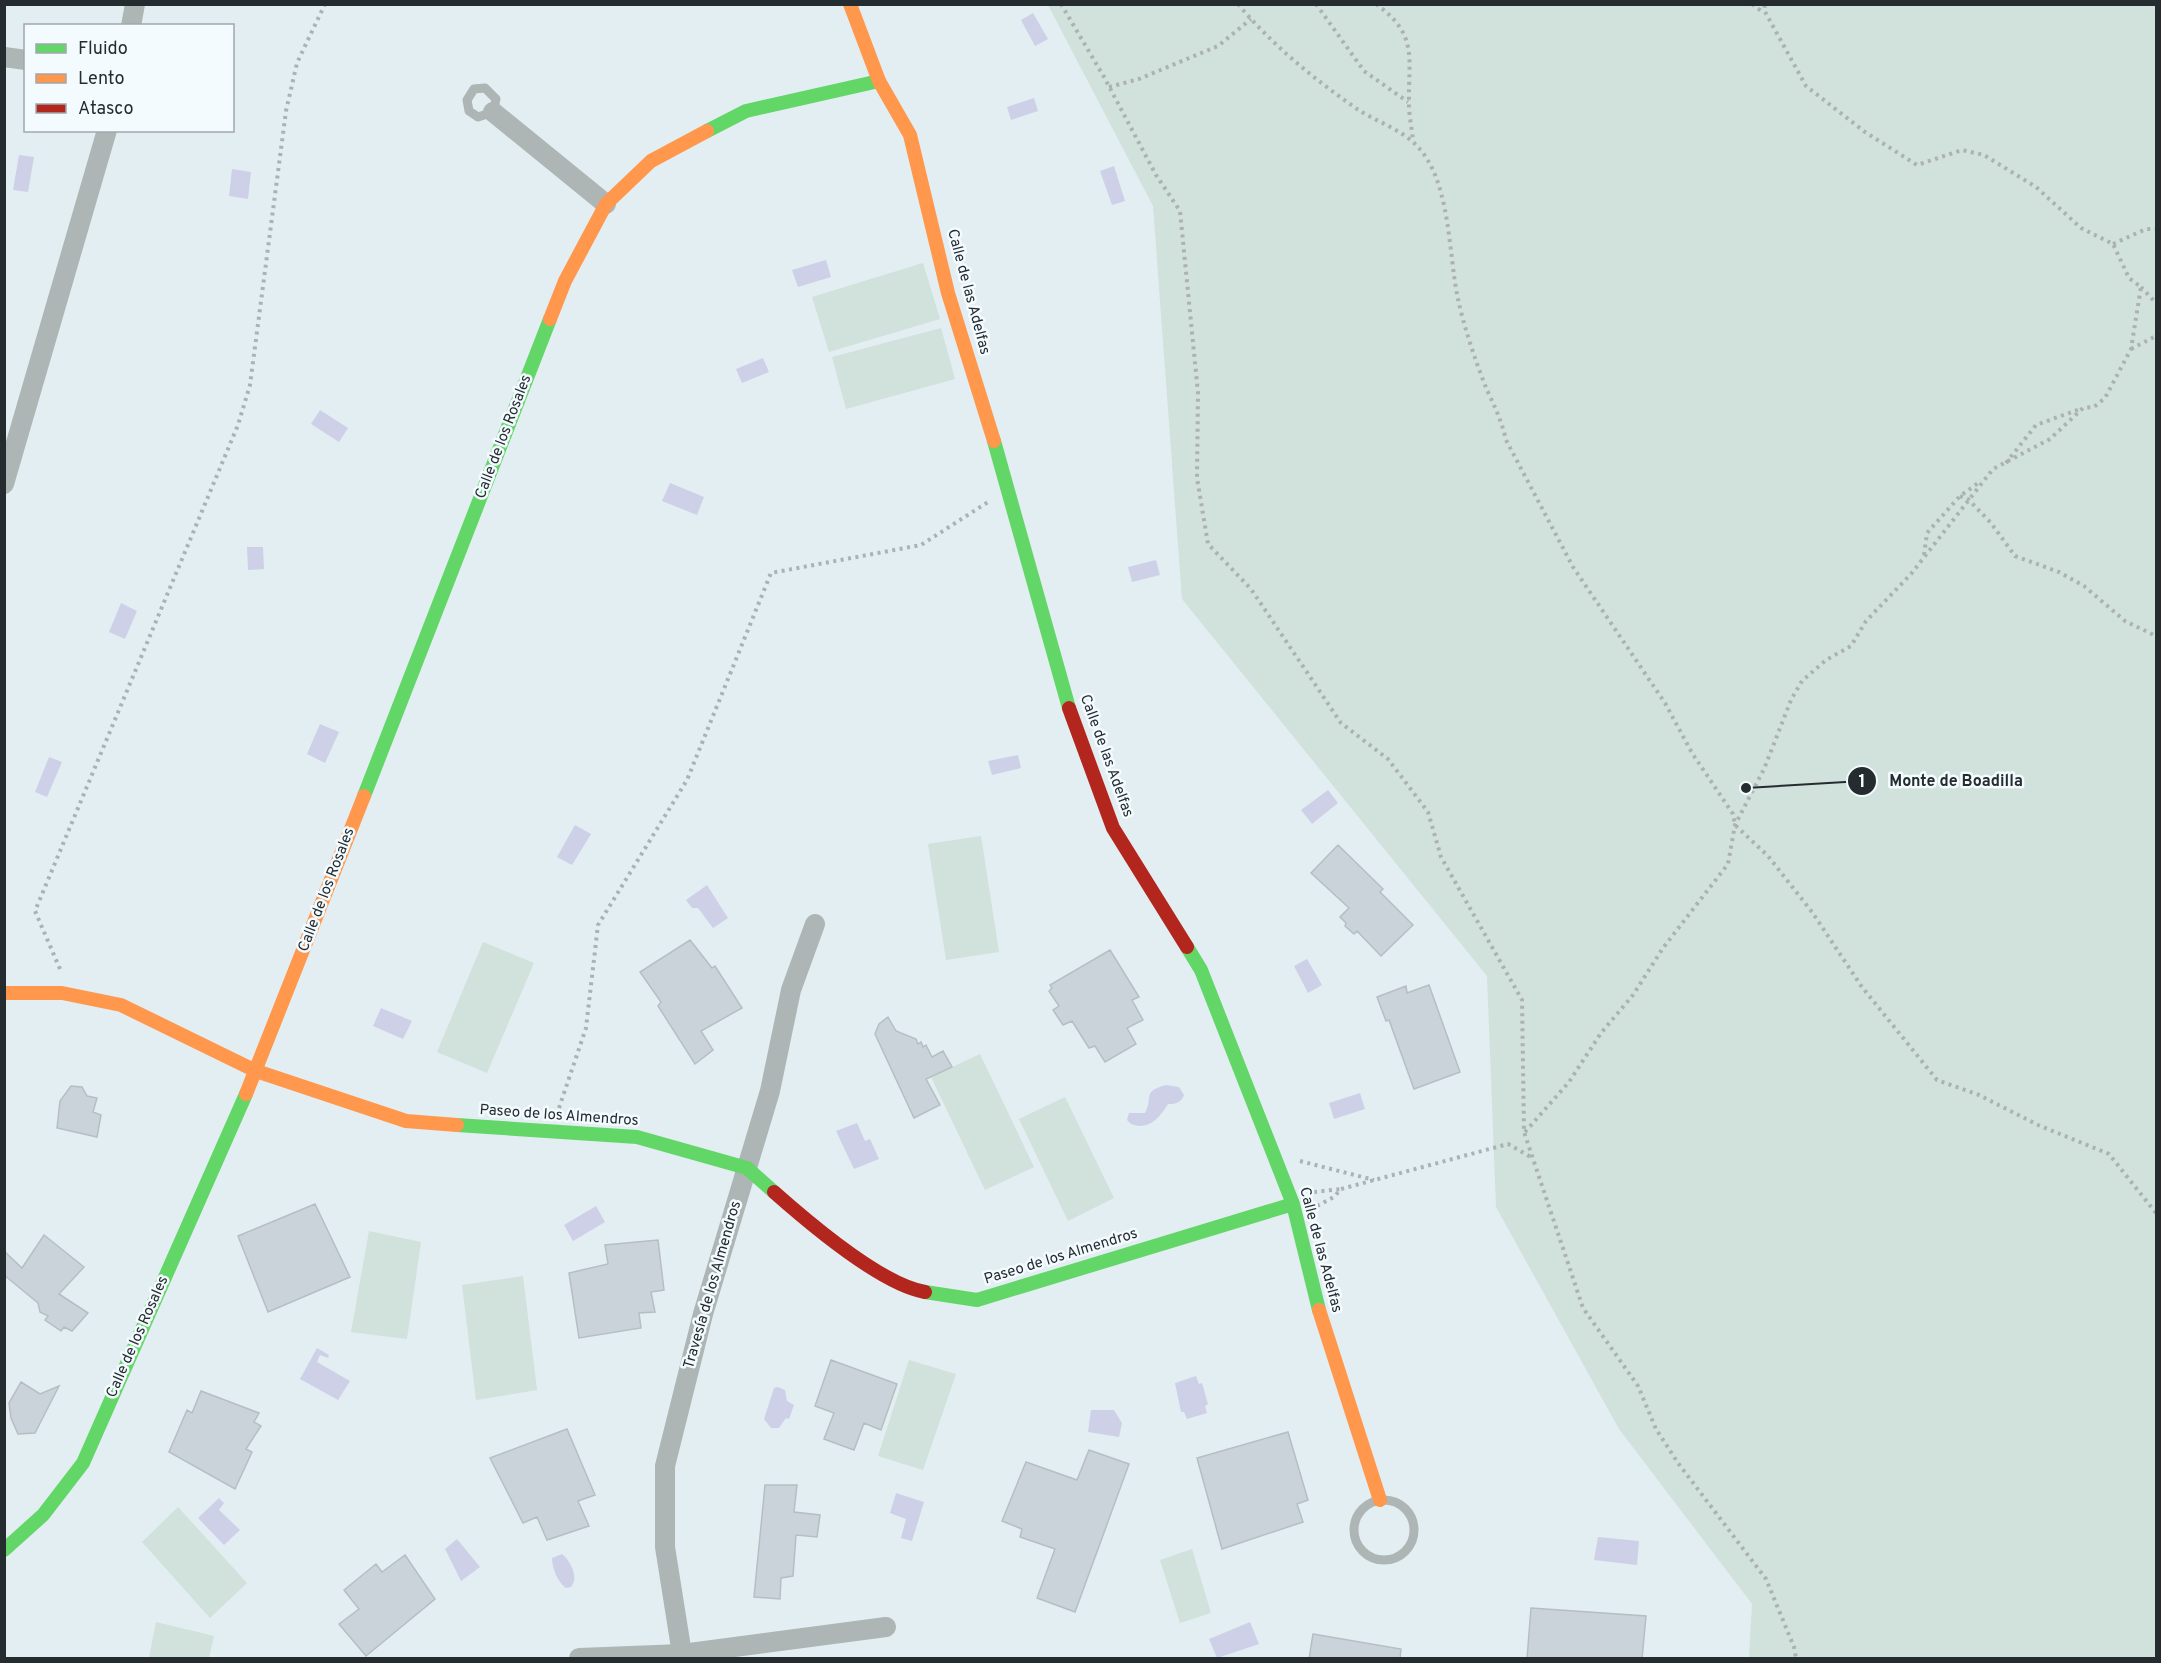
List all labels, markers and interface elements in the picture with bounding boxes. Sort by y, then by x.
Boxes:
legend [24,24,234,132]
text: Fluido [78,38,128,61]
text: Lento [78,68,124,91]
text: Atasco [78,98,134,121]
street label: Calle de las Adelfas [942,227,994,357]
street label: Calle de los Rosales [472,372,536,502]
street label: Calle de las Adelfas [1075,692,1137,820]
callout: Monte de Boadilla [1847,764,2035,798]
text: 1 [1858,771,1866,794]
text: Monte de Boadilla [1889,772,2023,792]
street label: Calle de los Rosales [295,825,359,955]
street label: Paseo de los Almendros [479,1101,639,1131]
street label: Calle de las Adelfas [1294,1185,1346,1315]
street label: Travesía de los Almendros [680,1199,746,1371]
street label: Paseo de los Almendros [982,1225,1140,1289]
street label: Calle de los Rosales [103,1273,173,1401]

